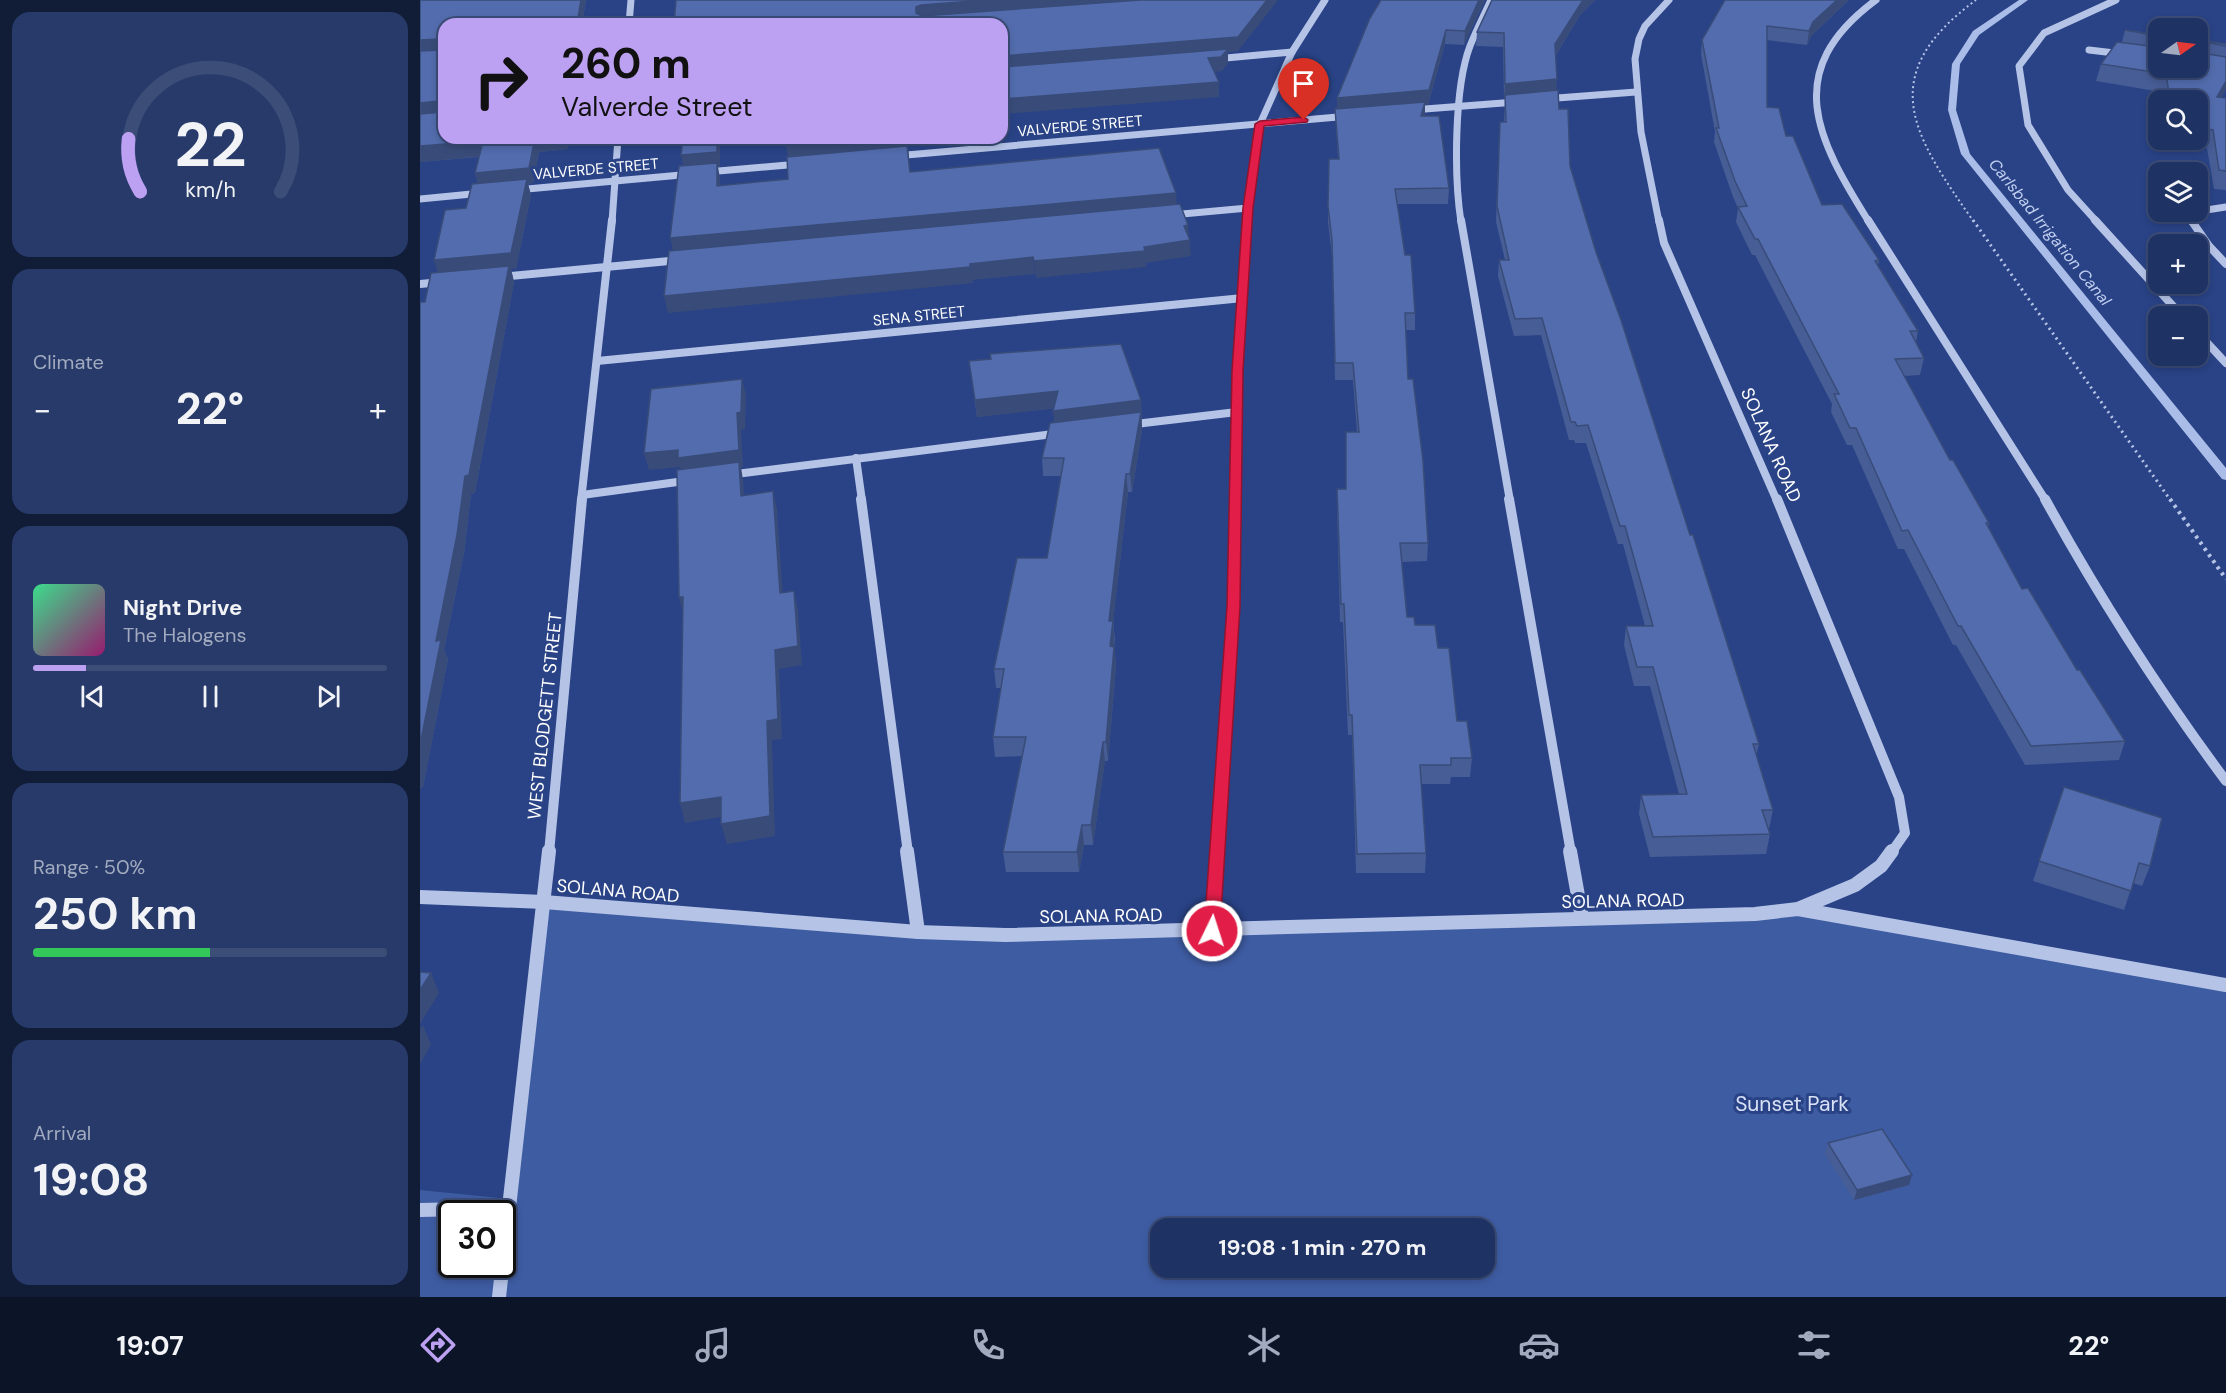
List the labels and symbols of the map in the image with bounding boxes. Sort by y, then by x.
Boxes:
north arrow [2148,18,2208,78]
pin [1278,58,1329,120]
street label: VALVERDE STREET [1016,111,1144,141]
street label: VALVERDE STREET [532,154,660,184]
water label: Carlsbad Irrigation Canal [1984,154,2116,310]
street label: SENA STREET [872,301,966,331]
street label: SOLANA ROAD [1735,384,1807,506]
street label: WEST BLODGETT STREET [522,611,568,821]
street label: SOLANA ROAD [556,874,680,908]
street label: SOLANA ROAD [1561,888,1685,914]
position arrow [1180,899,1244,963]
street label: SOLANA ROAD [1039,903,1163,929]
park label: Sunset Park [1735,1090,1849,1118]
speed limit sign: 30 [438,1200,516,1278]

